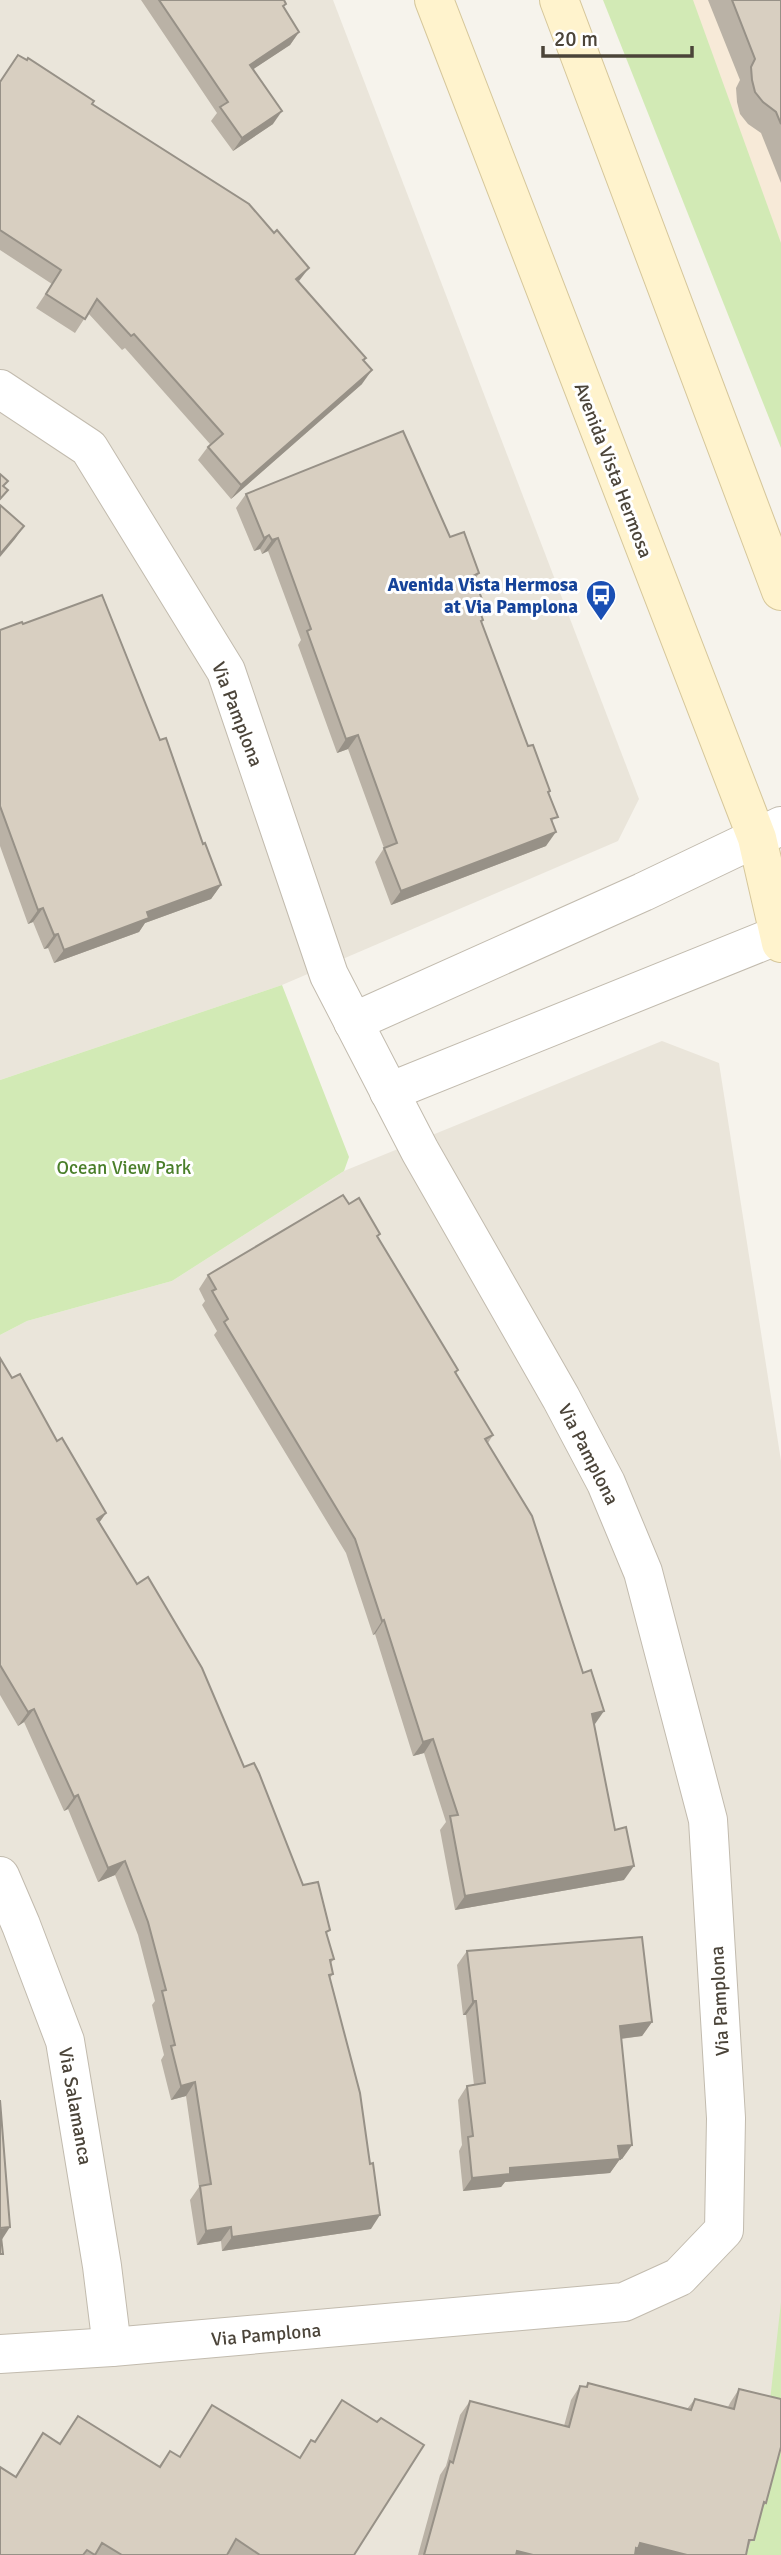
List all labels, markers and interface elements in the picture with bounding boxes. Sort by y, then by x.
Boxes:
scale bar [543,14,692,58]
text: 20 m [554,26,598,52]
street label: Avenida Vista Hermosa [569,379,658,561]
place label: Avenida Vista Hermosa at Via Pamplona [388,573,578,619]
bus stop icon: Avenida Vista Hermosa at Via Pamplona [584,578,618,622]
street label: Via Pamplona [206,659,268,770]
park label: Ocean View Park [57,1156,192,1180]
street label: Via Pamplona [552,1400,624,1509]
street label: Via Pamplona [705,1945,735,2057]
street label: Via Salamanca [53,2045,97,2167]
street label: Via Pamplona [210,2318,322,2352]

